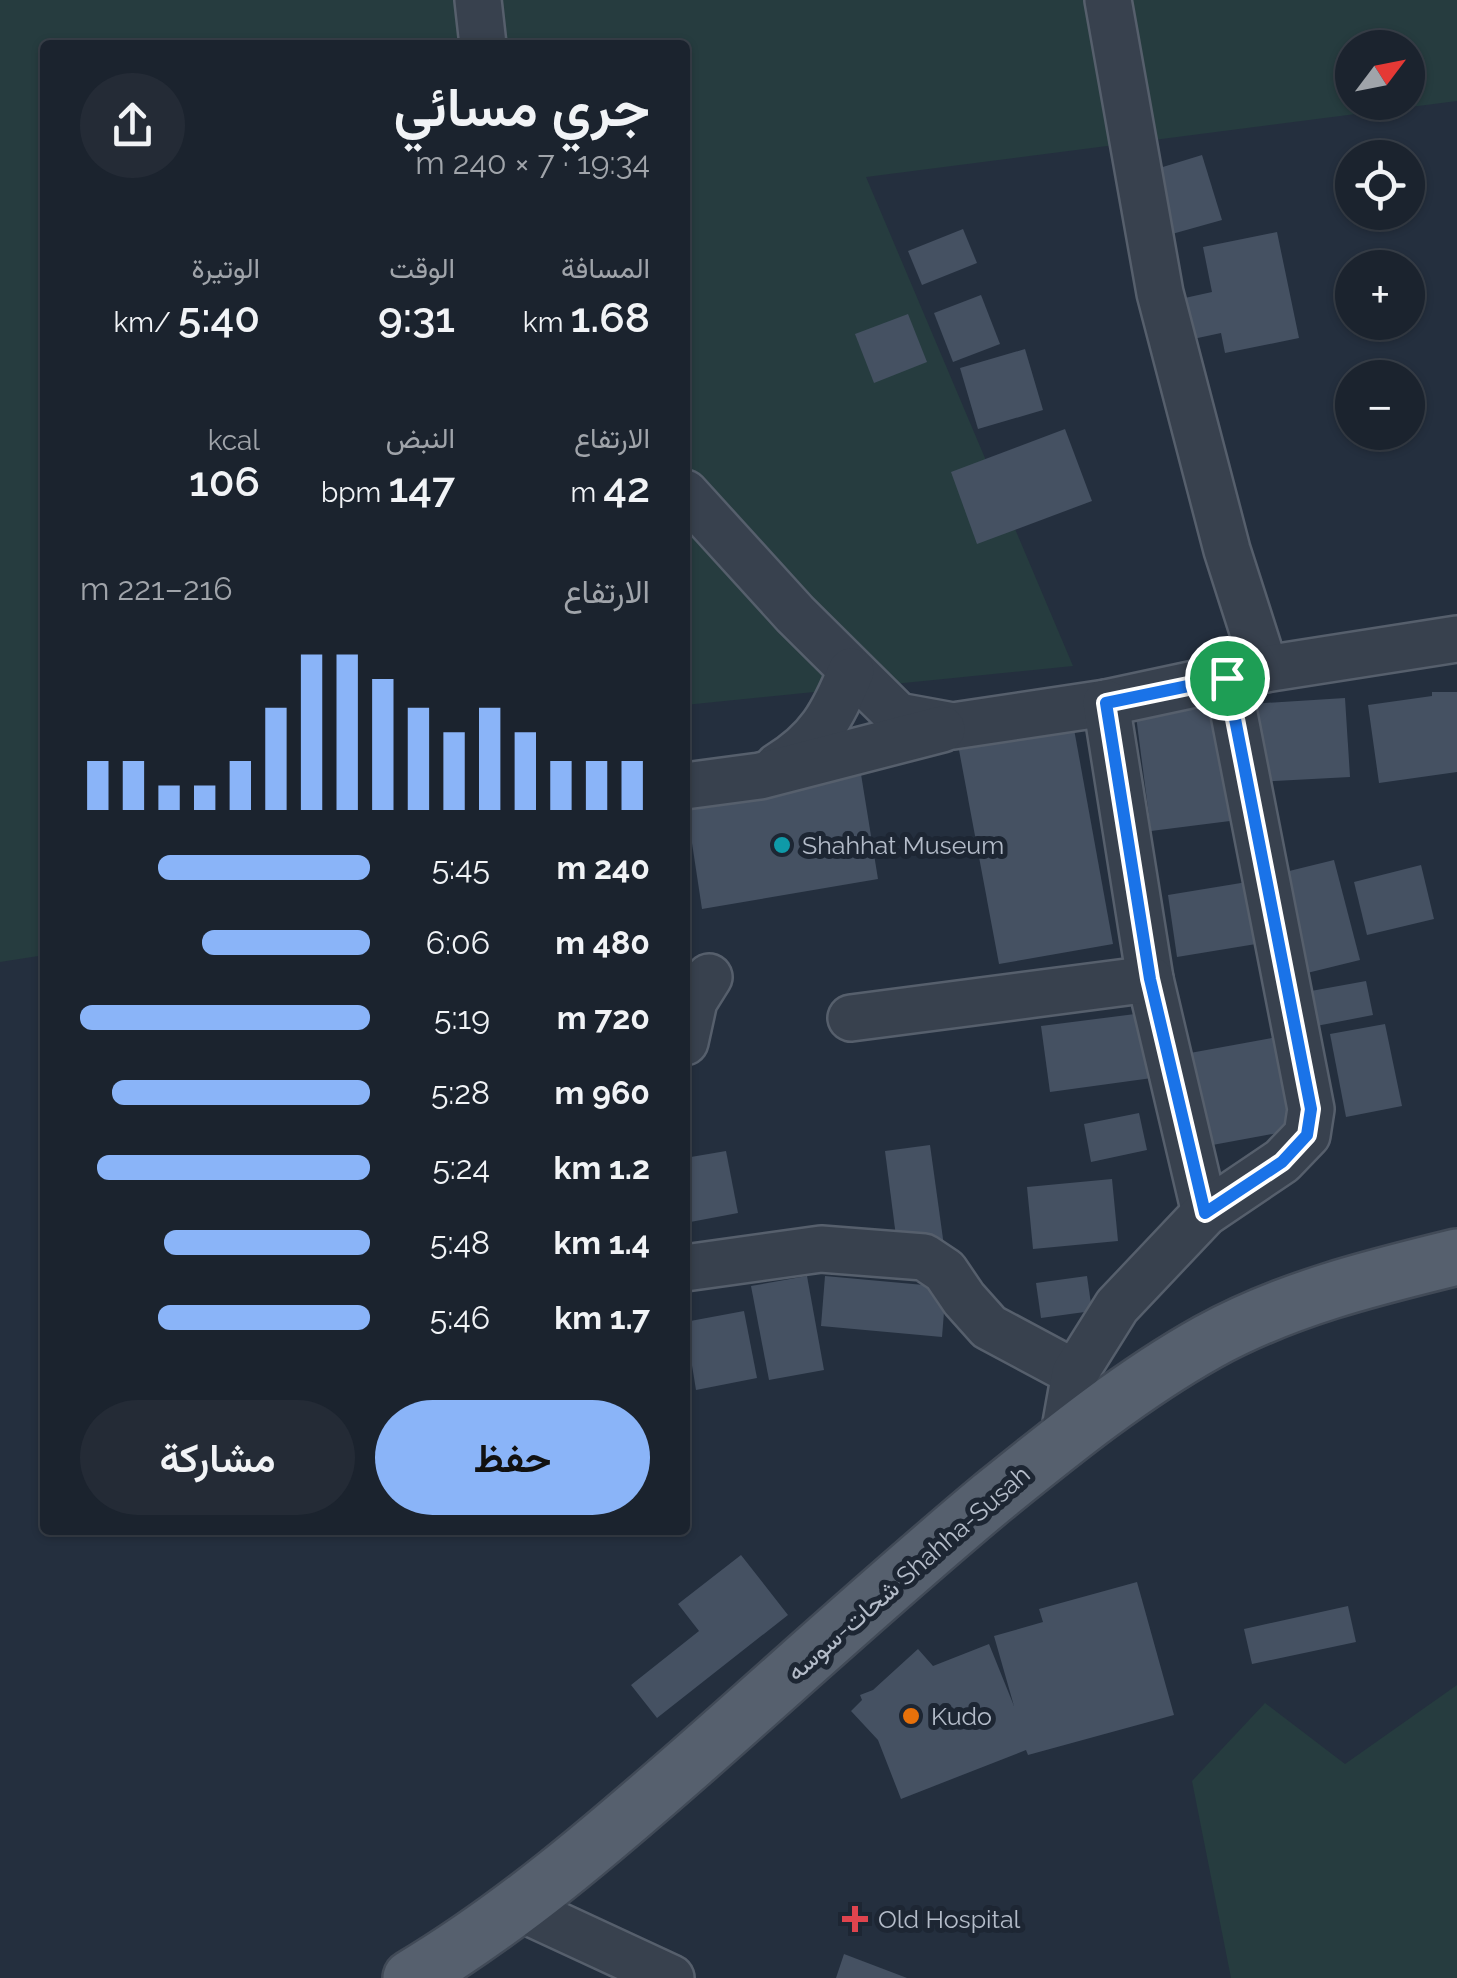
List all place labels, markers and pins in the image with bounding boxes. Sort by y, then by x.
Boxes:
pin [1185,636,1270,721]
place label: Shahhat Museum [802,830,1004,860]
marker: Shahhat Museum [771,834,793,856]
place label: Kudo [931,1701,992,1731]
marker: Kudo [900,1705,922,1727]
place label: Old Hospital [878,1904,1021,1934]
marker: Old Hospital [842,1906,868,1932]

